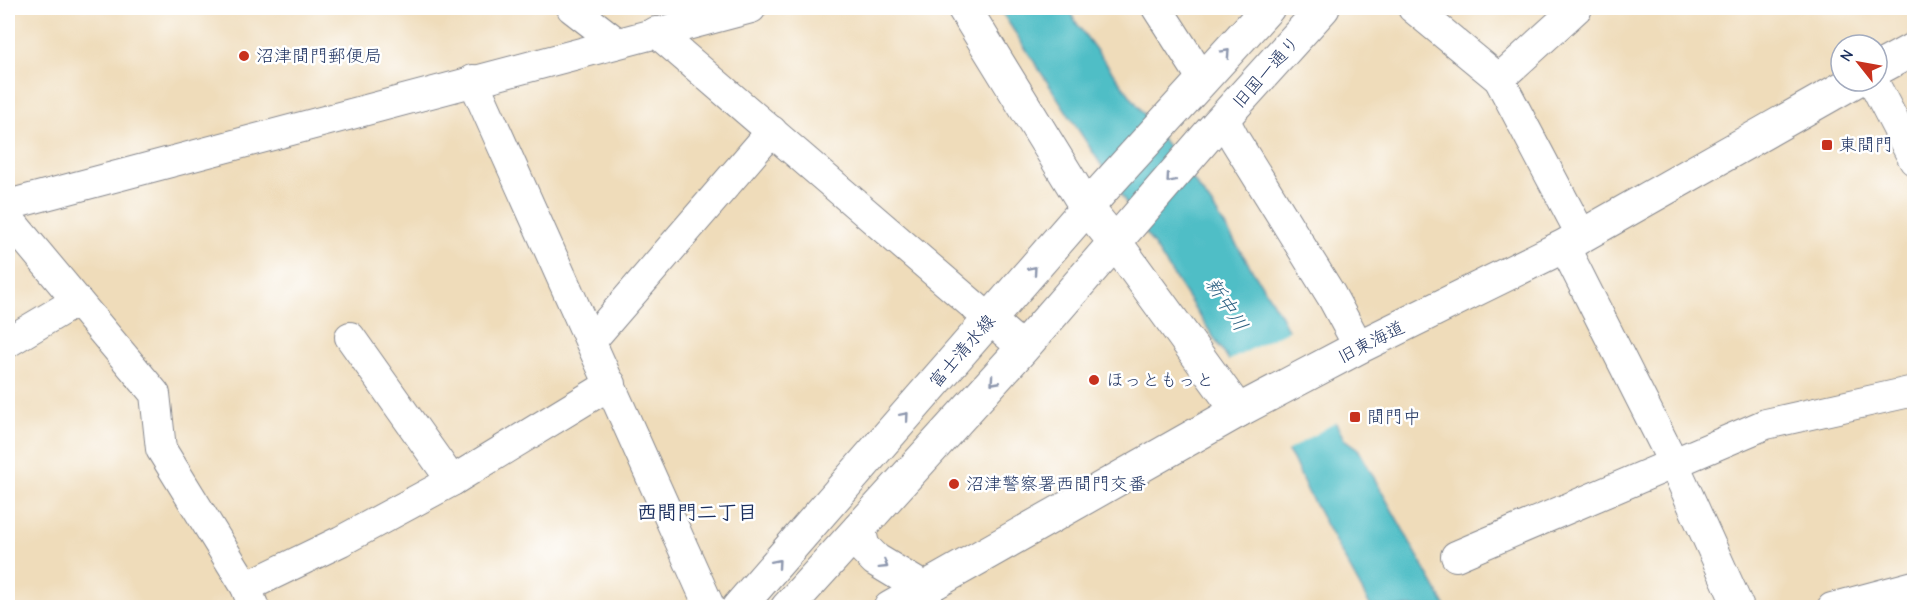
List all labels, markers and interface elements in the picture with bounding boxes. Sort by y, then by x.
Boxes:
street label: 旧国一通り [1228,32,1304,113]
north arrow [1829,33,1889,93]
place label: 沼津間門郵便局 [256,46,382,67]
text: N [1837,47,1857,65]
marker: 沼津間門郵便局 [237,49,251,63]
one-way arrow [1219,49,1230,59]
place label: 東間門 [1839,135,1893,156]
marker: 東間門 [1820,138,1834,152]
one-way arrow [1166,172,1177,183]
one-way arrow [1026,266,1037,276]
water label: 新中川 [1201,273,1253,336]
street label: 富士清水線 [925,310,1000,392]
street label: 旧東海道 [1334,317,1408,368]
place label: ほっともっと [1106,370,1214,391]
one-way arrow [990,373,1001,384]
marker: ほっともっと [1087,373,1101,387]
place label: 間門中 [1367,407,1421,428]
marker: 間門中 [1348,410,1362,424]
one-way arrow [898,412,909,423]
place label: 沼津警察署西間門交番 [966,474,1146,495]
marker: 沼津警察署西間門交番 [947,477,961,491]
district label: 西間門二丁目 [637,501,757,524]
one-way arrow [878,557,888,569]
one-way arrow [770,559,781,570]

